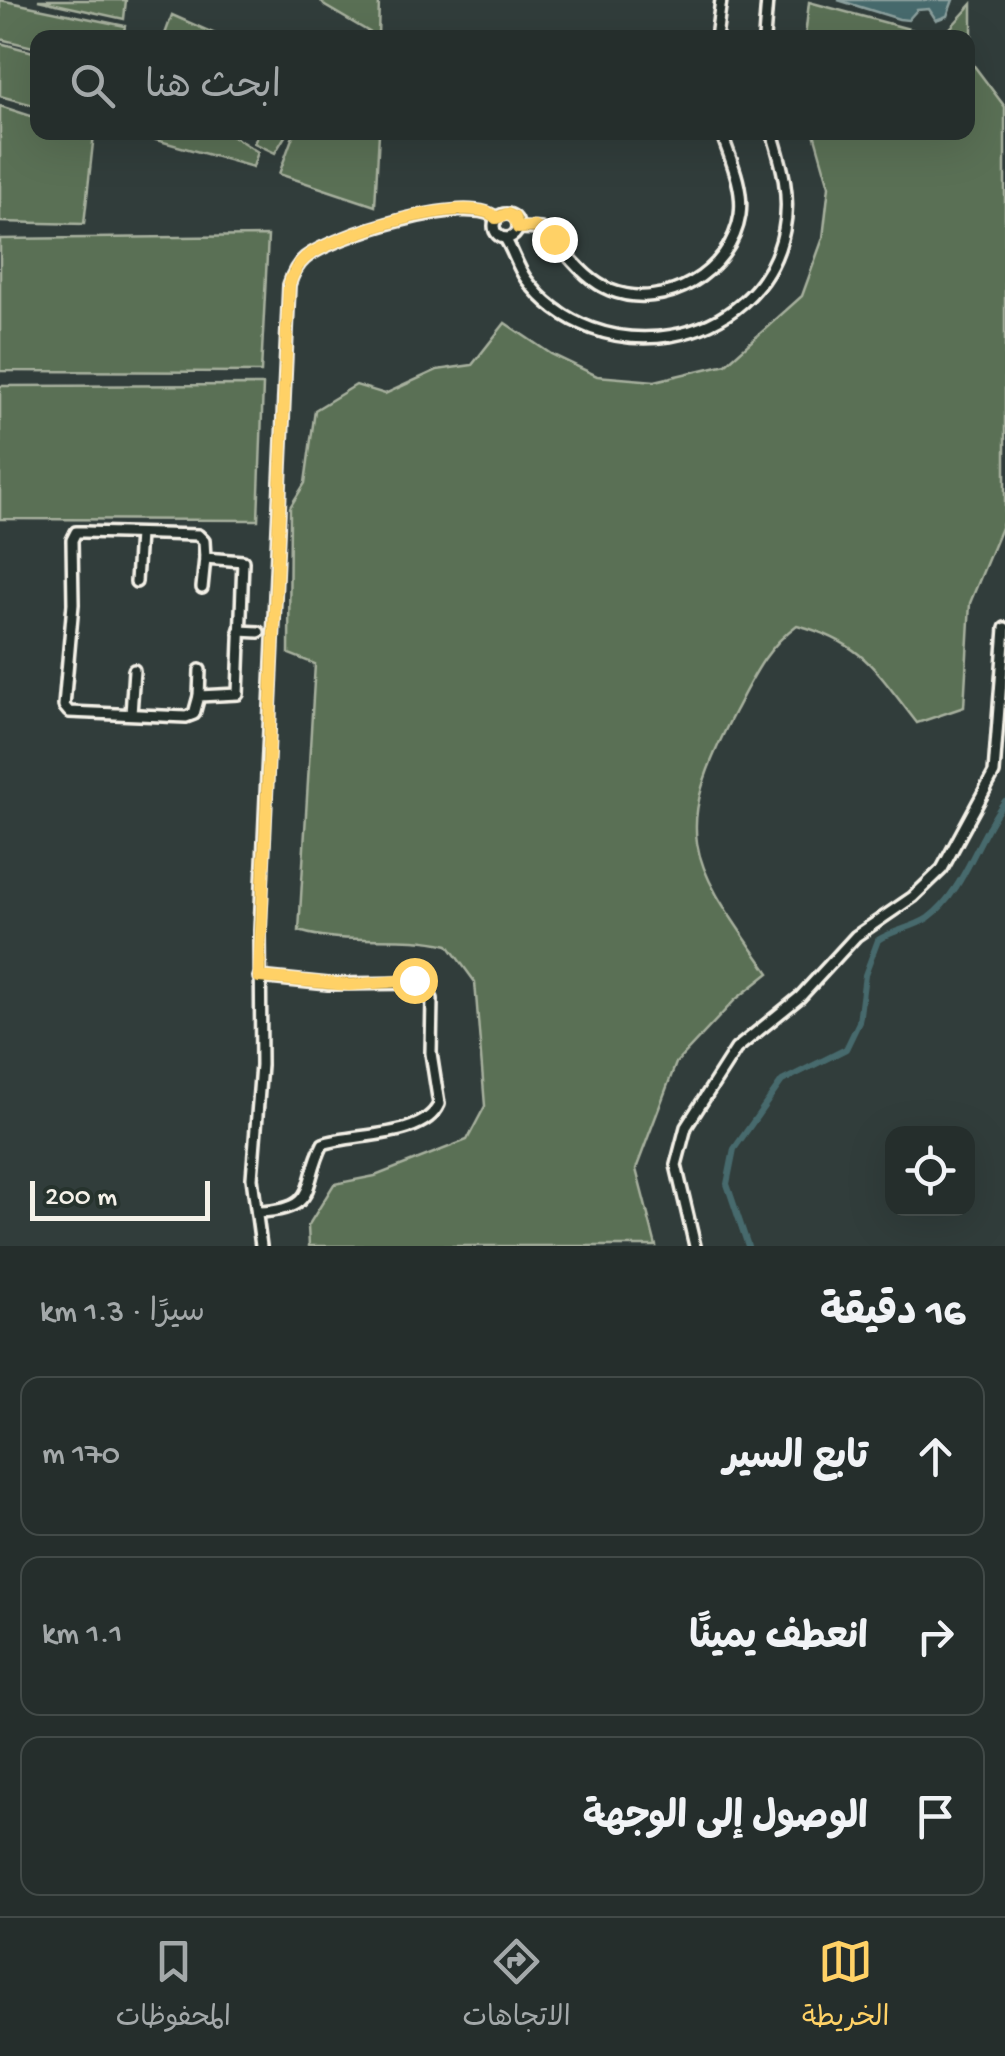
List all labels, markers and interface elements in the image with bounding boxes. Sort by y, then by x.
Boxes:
search box [30,30,975,140]
icon: search [65,58,120,113]
text: ابحث هنا [145,67,281,111]
route end [532,217,578,263]
route start [392,958,438,1004]
map controls [885,1126,975,1216]
button: locate [885,1126,975,1216]
scale bar [30,1176,210,1220]
text: 200 m [45,1182,117,1215]
text: 16 دقيقة [820,1291,965,1340]
text: سيرًا · 1.3 km [40,1295,205,1333]
icon: ahead [908,1429,963,1484]
text: 170 m [42,1437,120,1475]
text: تابع السير [724,1438,868,1482]
icon: right [908,1609,963,1664]
text: 1.1 km [42,1617,122,1655]
text: انعطف يمينًا [689,1618,868,1662]
icon: arrive [908,1789,963,1844]
text: الوصول إلى الوجهة [583,1798,868,1842]
tab: المحفوظات [116,1934,231,2040]
tab: الاتجاهات [462,1934,571,2040]
tab: الخريطة [802,1934,889,2040]

